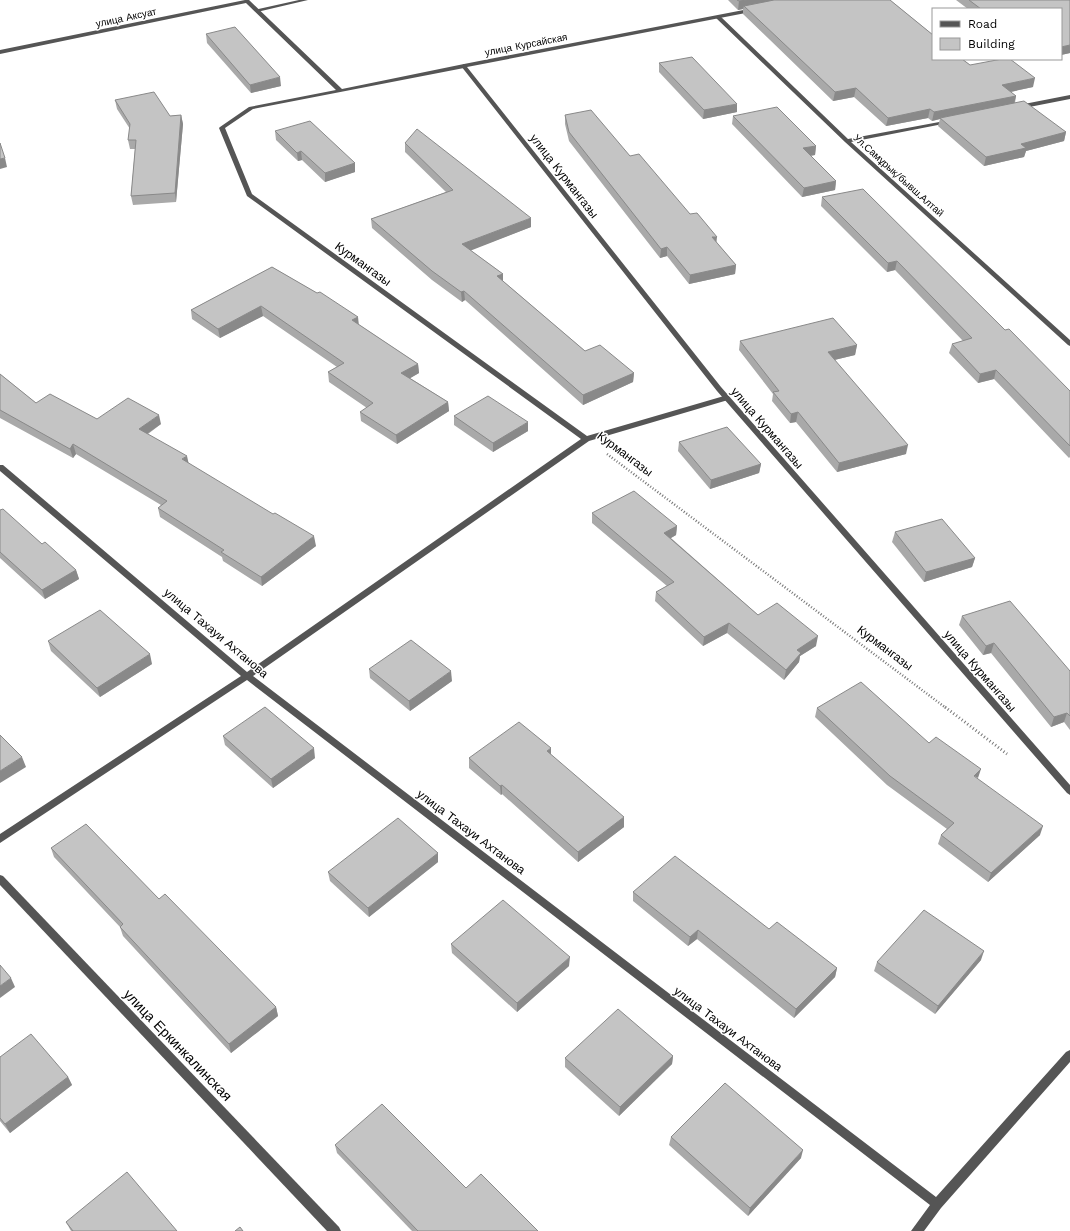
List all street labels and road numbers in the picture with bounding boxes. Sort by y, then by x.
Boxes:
street label: улица Аксуат [95,6,158,29]
street label: улица Курсайская [484,31,568,58]
street label: улица Курмангазы [527,131,601,221]
street label: Ул.Самұрық/бывш.Алтай [851,132,946,219]
street label: Курмангазы [332,239,394,289]
street label: улица Курмангазы [728,385,806,471]
street label: Курмангазы [594,429,656,479]
street label: улица Тахауи Ахтанова [161,585,271,681]
street label: Курмангазы [854,623,916,673]
street label: улица Курмангазы [941,628,1019,714]
street label: улица Тахауи Ахтанова [414,787,528,877]
street label: улица Тахауи Ахтанова [671,984,785,1074]
street label: улица Еркинкалинская [121,986,235,1104]

